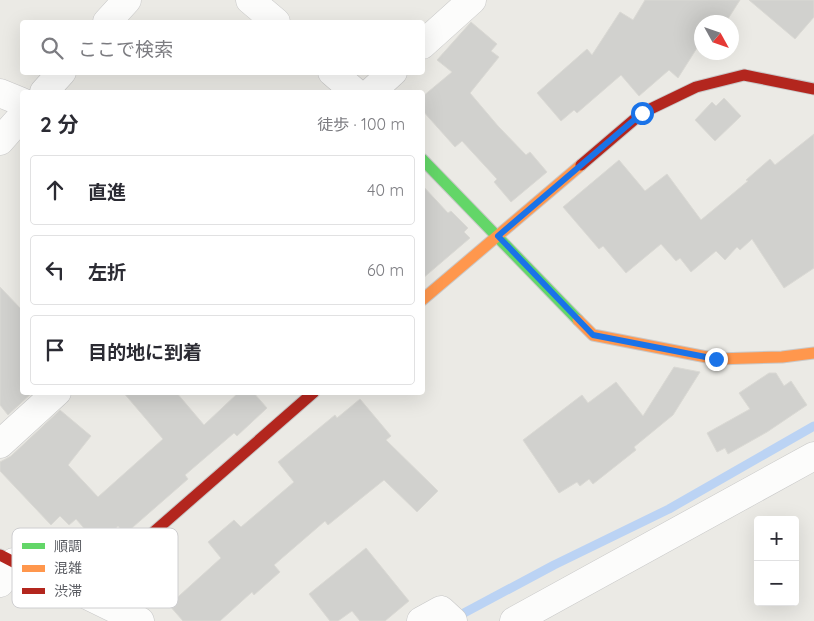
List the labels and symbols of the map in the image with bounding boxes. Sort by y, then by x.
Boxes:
north arrow [694,15,739,60]
route start [631,102,654,125]
route end [705,348,728,371]
legend [12,528,178,608]
text: 順調 [54,537,82,555]
text: 混雑 [54,559,82,577]
text: 渋滞 [54,582,82,600]

